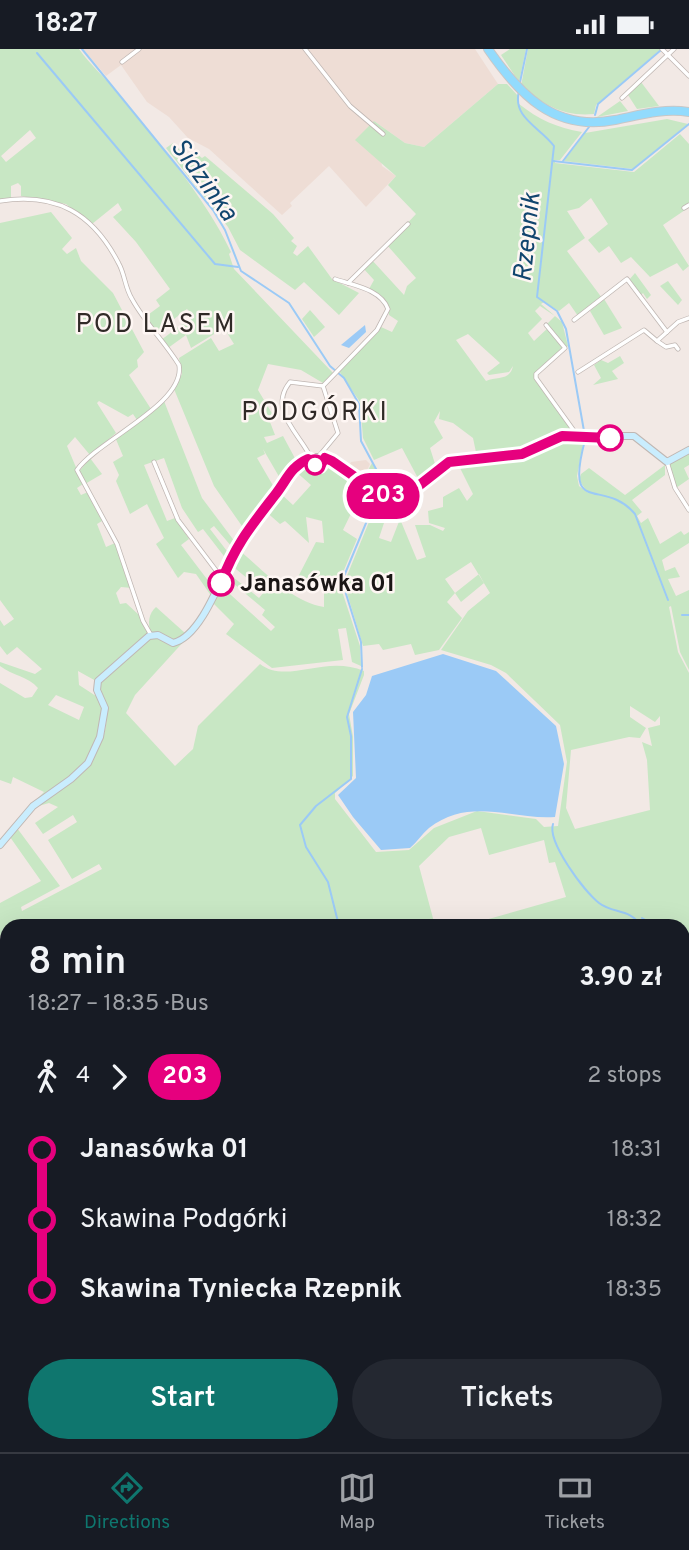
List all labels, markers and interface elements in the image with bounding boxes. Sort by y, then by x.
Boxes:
text: 18:27 [35,8,98,41]
water label: Sidzinka [162,133,244,229]
water label: Rzepnik [507,190,550,283]
district label: POD LASEM [75,309,237,342]
district label: PODGÓRKI [241,395,389,430]
unlabelled marker [597,425,623,451]
unlabelled marker [305,455,325,475]
line badge: 203 [343,473,423,519]
text: 203 [361,481,405,511]
marker: Janasówka 01 [208,570,234,596]
place label: Janasówka 01 [240,570,395,600]
text: 8 min [28,939,126,988]
text: 3.90 zł [579,962,662,995]
text: 18:27 – 18:35 · Bus [28,990,209,1019]
icon: walk [28,1058,66,1096]
icon: forward [100,1058,138,1096]
text: 4 [76,1062,90,1091]
text: 203 [162,1062,207,1092]
text: 2 stops [587,1062,662,1091]
text: Janasówka 01 [80,1134,248,1167]
text: 18:31 [612,1136,662,1165]
text: Skawina Podgórki [80,1204,287,1237]
text: 18:32 [607,1206,662,1235]
text: Skawina Tyniecka Rzepnik [80,1274,402,1307]
text: 18:35 [606,1276,662,1305]
button: Start [28,1359,338,1439]
button: Tickets [352,1359,662,1439]
tab: Directions [84,1469,170,1535]
tab: Map [338,1469,376,1535]
tab: Tickets [544,1469,605,1535]

